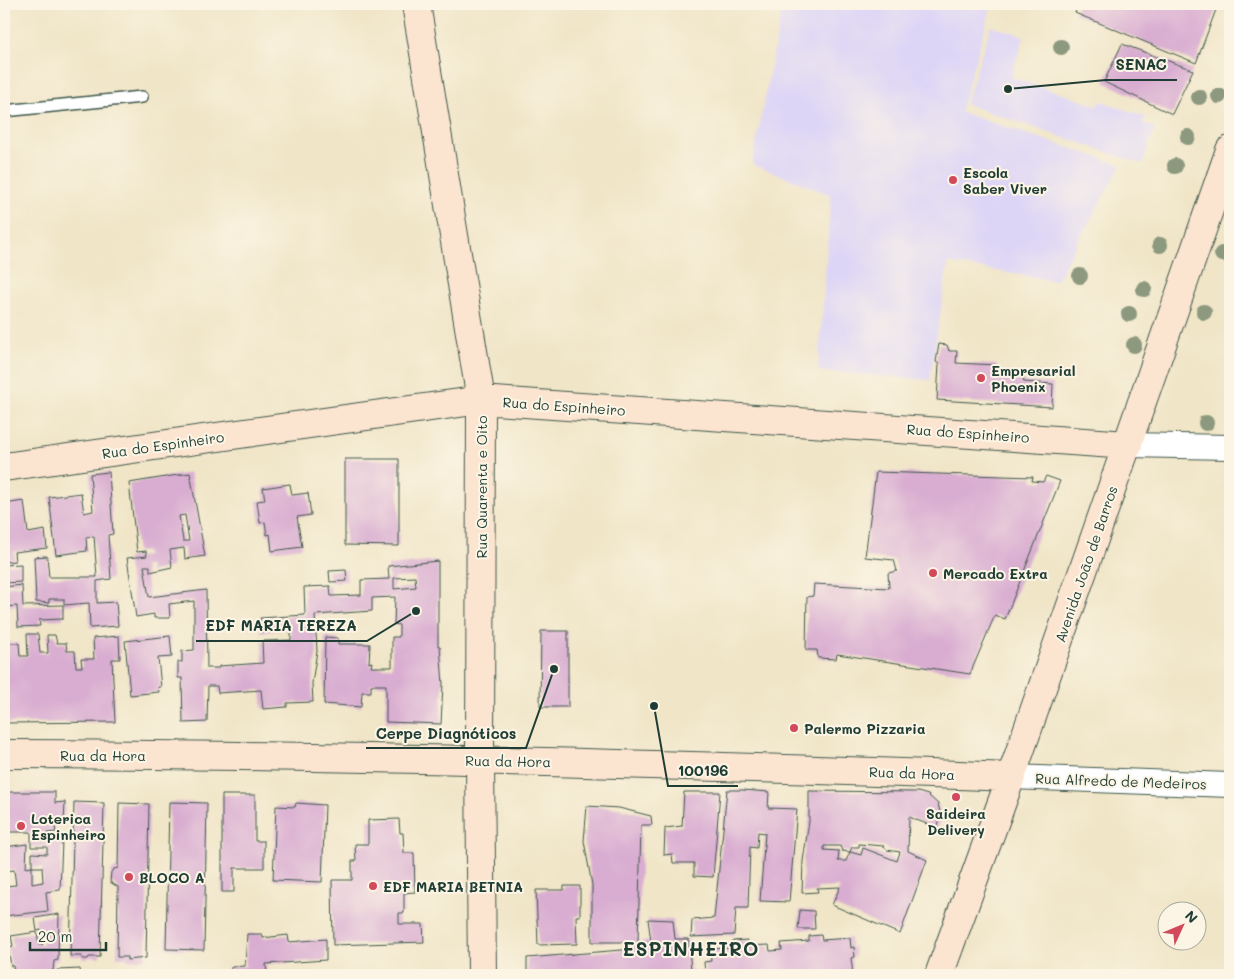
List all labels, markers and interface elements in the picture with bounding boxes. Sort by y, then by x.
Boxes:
callout: SENAC [1106,50,1177,80]
text: SENAC [1115,54,1167,74]
place label: Escola Saber Viver [963,163,1047,198]
marker: Escola Saber Viver [947,174,959,186]
place label: Empresarial Phoenix [991,361,1076,396]
marker: Empresarial Phoenix [975,372,987,384]
street label: Rua do Espinheiro [502,392,626,420]
street label: Rua Quarenta e Oito [472,416,491,558]
street label: Rua do Espinheiro [906,419,1030,447]
street label: Rua do Espinheiro [101,427,225,463]
street label: Avenida João de Barros [1050,483,1122,645]
place label: Mercado Extra [943,564,1048,583]
marker: Mercado Extra [927,567,939,579]
callout: EDF MARIA TEREZA [196,611,367,641]
text: EDF MARIA TEREZA [205,615,357,635]
callout: Cerpe Diagnóticos [366,718,526,748]
place label: Palermo Pizzaria [804,719,926,738]
marker: Palermo Pizzaria [788,722,800,734]
text: Cerpe Diagnóticos [376,723,516,743]
street label: Rua da Hora [60,746,146,765]
street label: Rua da Hora [465,751,551,771]
callout: 100196 [668,756,738,786]
text: 100196 [678,760,728,780]
street label: Rua da Hora [869,762,955,784]
street label: Rua Alfredo de Medeiros [1035,769,1207,793]
marker: Saideira Delivery [950,791,962,803]
place label: Saideira Delivery [926,804,986,839]
place label: Loterica Espinheiro [31,809,106,844]
marker: Loterica Espinheiro [15,820,27,832]
place label: BLOCO A [139,868,205,887]
marker: BLOCO A [123,871,135,883]
place label: EDF MARIA BETNIA [383,877,523,896]
marker: EDF MARIA BETNIA [367,880,379,892]
north arrow [1156,902,1206,952]
text: N [1181,906,1202,927]
scale bar [30,919,106,951]
text: 20 m [38,926,72,946]
district label: ESPINHEIRO [623,936,759,961]

